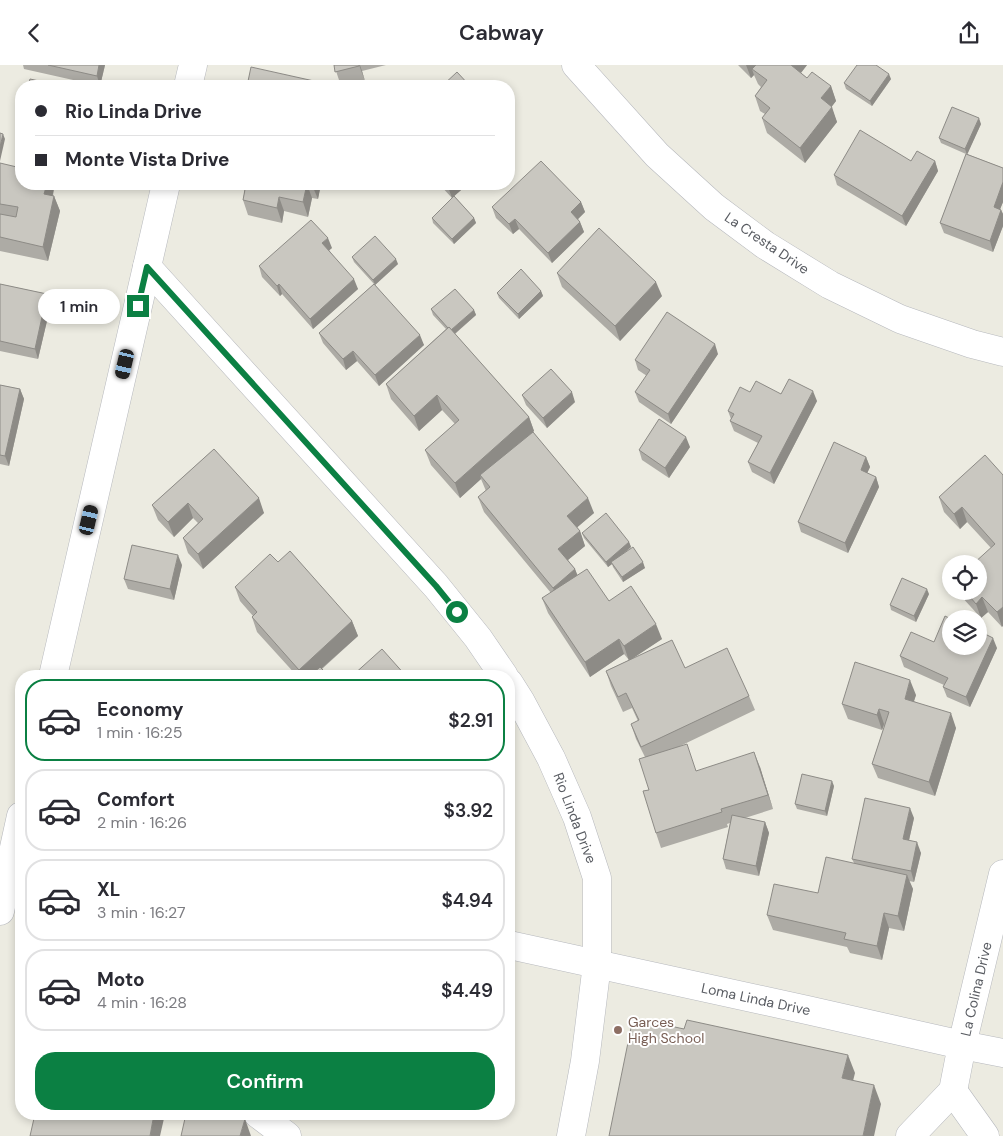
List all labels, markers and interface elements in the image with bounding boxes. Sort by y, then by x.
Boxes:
text: Cabway [459,18,544,47]
icon: back [20,19,48,47]
icon: share [955,19,983,47]
text: Rio Linda Drive [65,99,202,124]
text: Monte Vista Drive [65,147,229,172]
street label: La Cresta Drive [721,208,813,278]
callout: 1 min [38,289,120,323]
route end [127,295,149,317]
text: 1 min [60,296,98,317]
car [114,348,135,380]
car [78,504,99,536]
map controls [942,555,987,655]
button: locate [942,555,987,600]
route start [446,601,468,623]
button: layers [942,610,987,655]
text: Economy [97,697,184,722]
icon: car [37,698,82,743]
text: $2.91 [448,708,493,733]
text: 1 min · 16:25 [97,722,182,743]
street label: Rio Linda Drive [549,770,601,866]
text: Comfort [97,787,175,812]
icon: car [37,788,82,833]
text: $3.92 [444,798,493,823]
text: 2 min · 16:26 [97,812,187,833]
text: XL [97,877,120,902]
icon: car [37,878,82,923]
text: $4.94 [441,888,493,913]
text: 3 min · 16:27 [97,902,185,923]
street label: La Colina Drive [956,940,996,1038]
text: Moto [97,967,145,992]
icon: car [37,968,82,1013]
text: $4.49 [441,978,493,1003]
street label: Loma Linda Drive [700,979,812,1019]
text: 4 min · 16:28 [97,992,187,1013]
place label: Garces High School [628,1013,704,1047]
marker: Garces High School [612,1024,624,1036]
button: Confirm [35,1052,495,1110]

